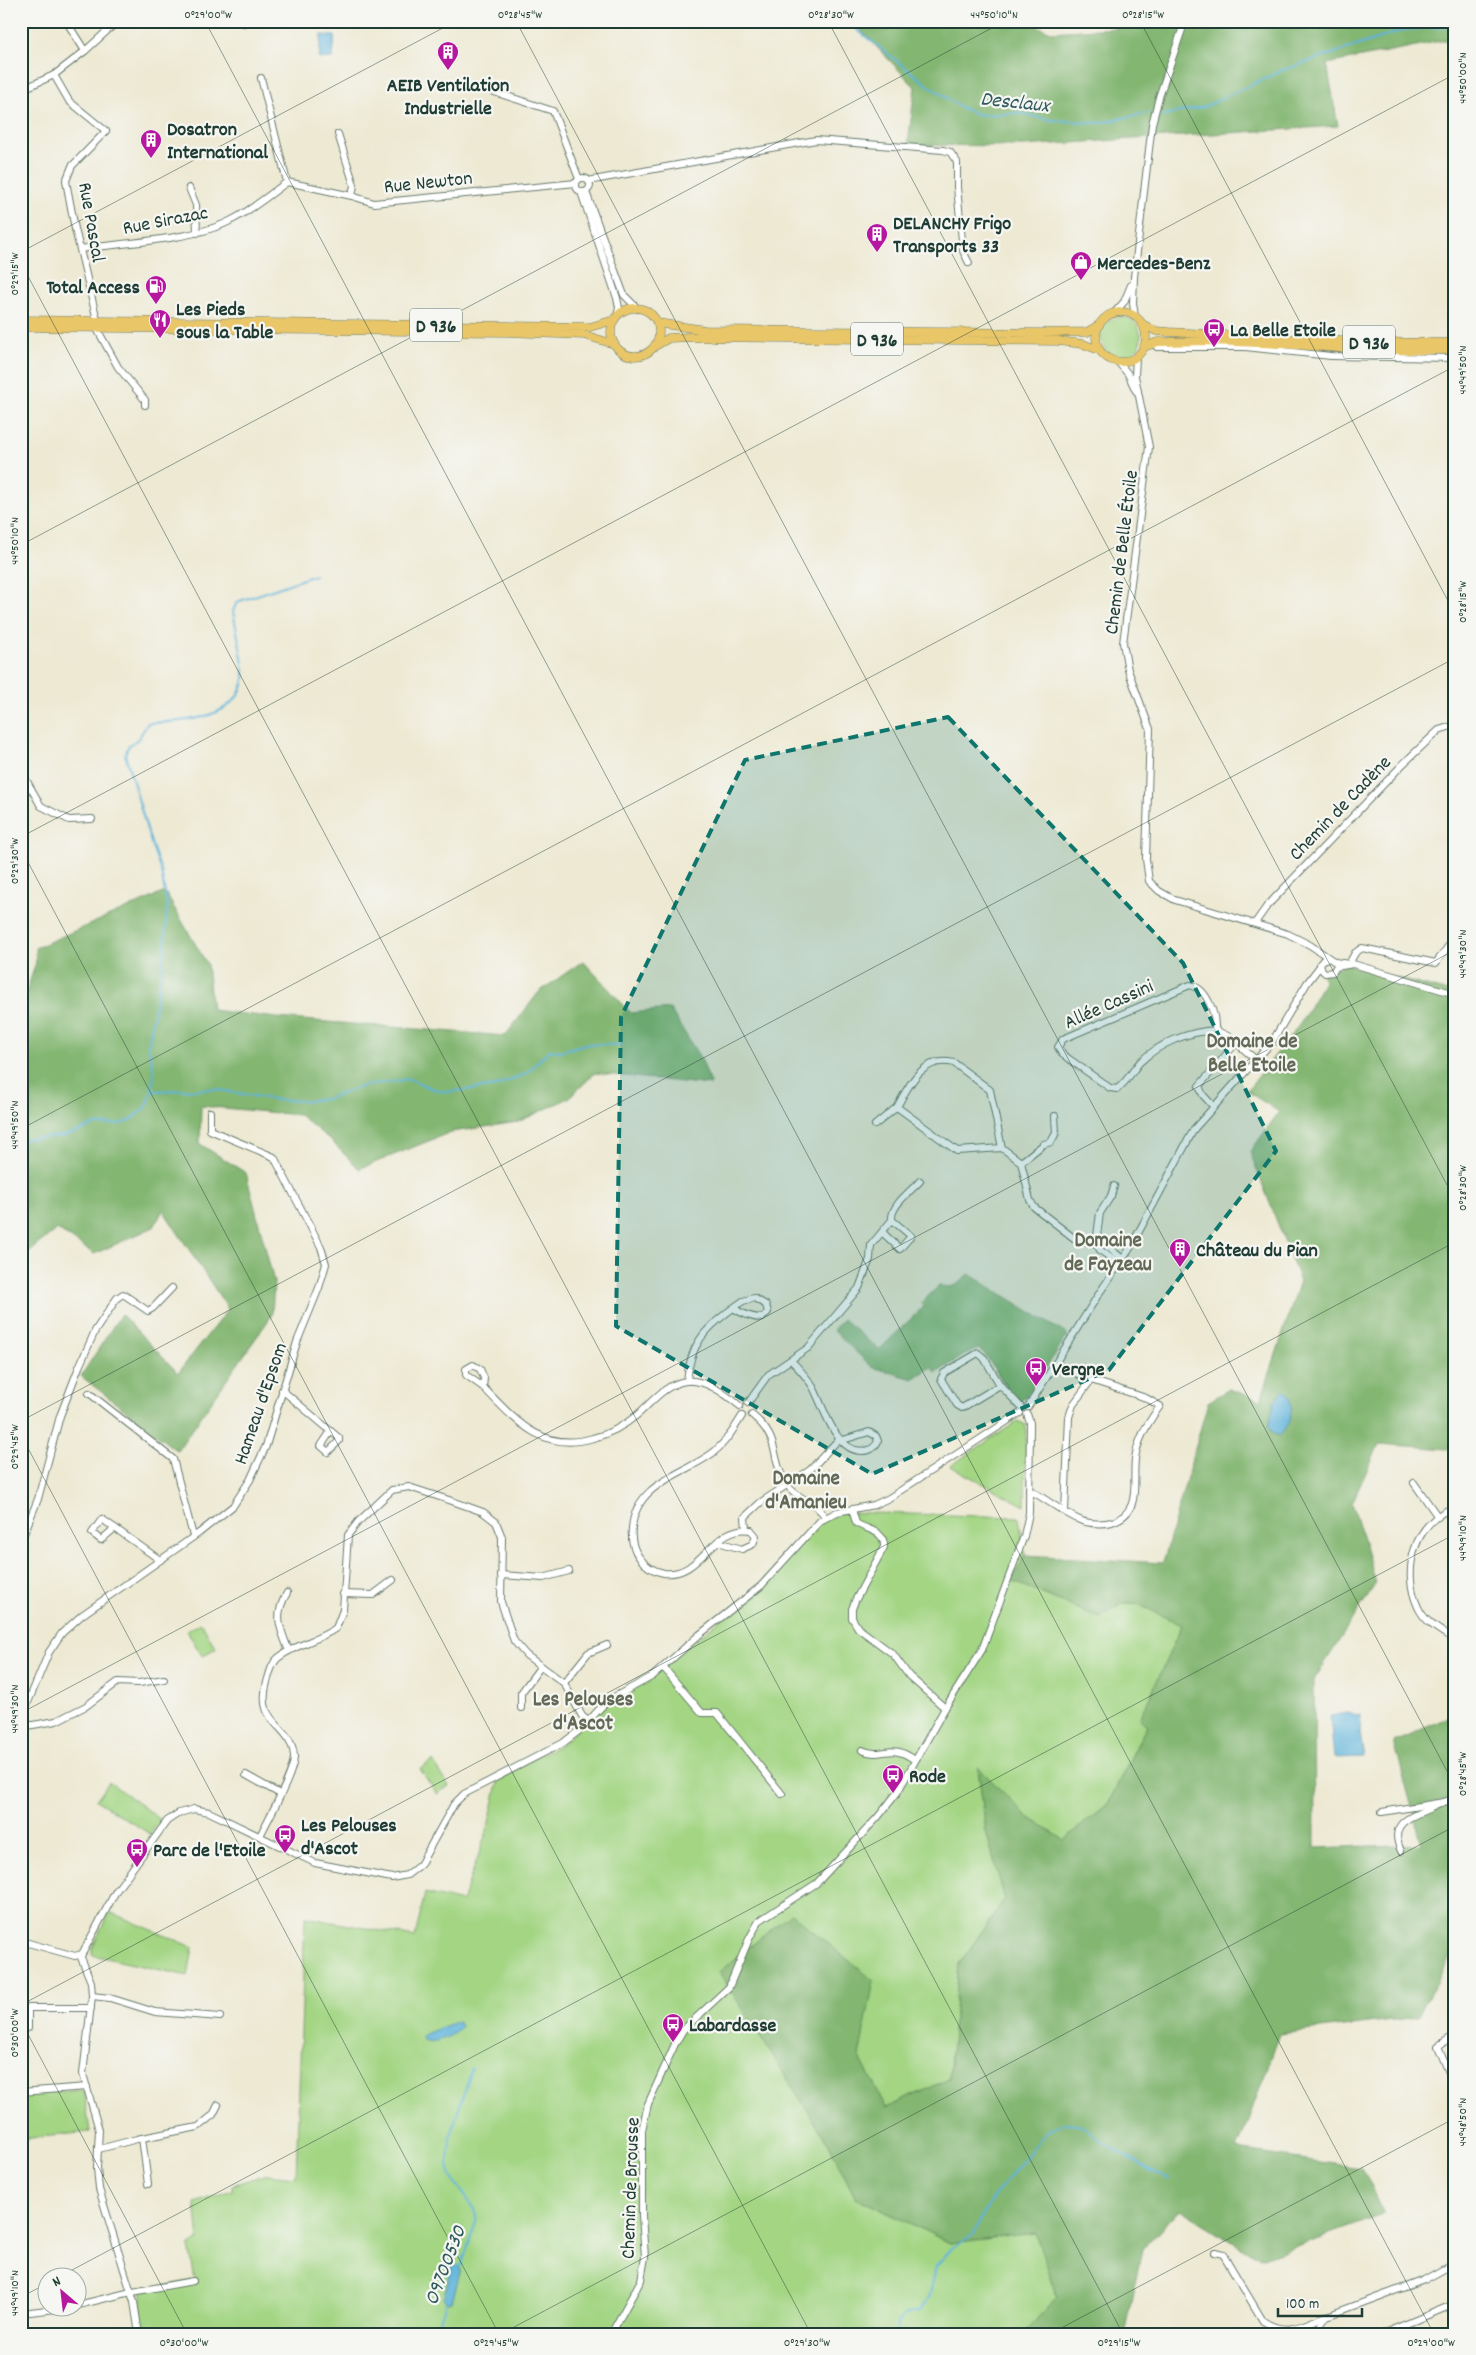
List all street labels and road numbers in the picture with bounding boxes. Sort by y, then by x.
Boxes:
street label: Rue Newton [383,165,474,203]
street label: Rue Pascal [69,180,111,265]
street label: Rue Sirazac [121,200,210,244]
road number: D 936 [410,308,462,342]
road number: D 936 [851,322,903,356]
road number: D 936 [1343,326,1395,358]
street label: Chemin de Belle Étoile [1099,468,1147,636]
street label: Chemin de Cadène [1283,750,1399,868]
street label: Allée Cassini [1060,973,1159,1038]
street label: Hameau d'Epsom [228,1339,296,1469]
street label: Chemin de Brousse [616,2117,648,2259]

